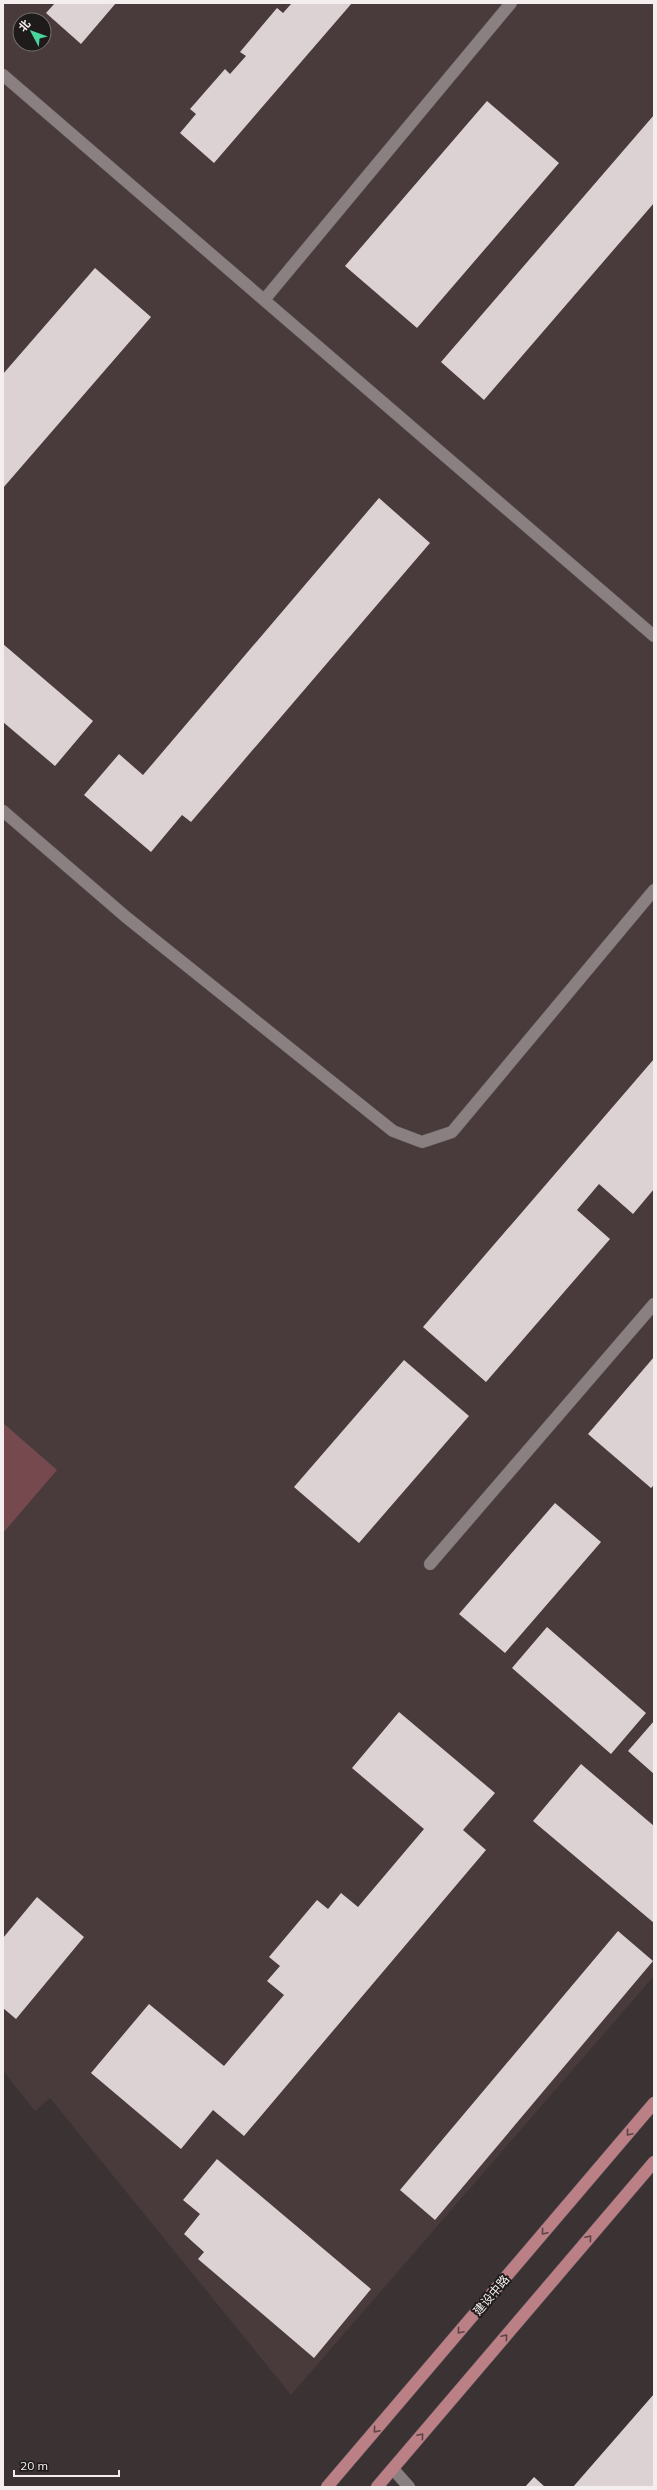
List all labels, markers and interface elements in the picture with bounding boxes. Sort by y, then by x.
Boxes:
north arrow [12,12,52,52]
text: 北 [16,17,33,34]
one-way arrow [626,2128,633,2136]
one-way arrow [542,2227,549,2235]
one-way arrow [585,2235,592,2243]
street label: 建设中路 [470,2272,512,2318]
one-way arrow [458,2326,465,2334]
one-way arrow [500,2334,507,2342]
one-way arrow [373,2425,380,2433]
one-way arrow [416,2433,423,2441]
scale bar [14,2452,119,2478]
text: 20 m [20,2458,48,2473]

